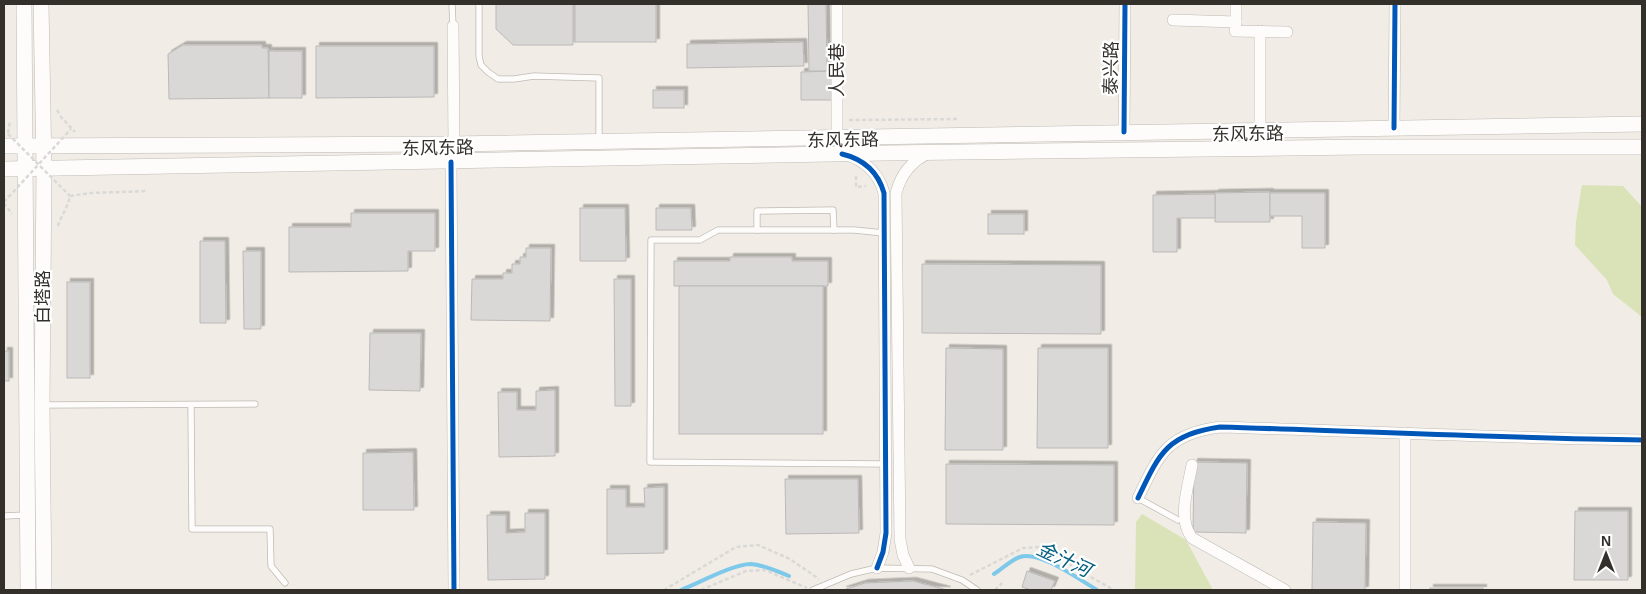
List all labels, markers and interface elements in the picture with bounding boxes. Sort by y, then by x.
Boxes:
street label: 泰兴路 [1101,41,1121,95]
street label: 人民巷 [827,43,847,97]
street label: 东风东路 [1212,123,1284,145]
street label: 东风东路 [807,129,879,151]
street label: 东风东路 [402,137,474,159]
street label: 白塔路 [33,270,53,324]
north arrow [1581,529,1631,579]
text: N [1601,533,1611,549]
water label: 金汁河 [1034,538,1098,583]

